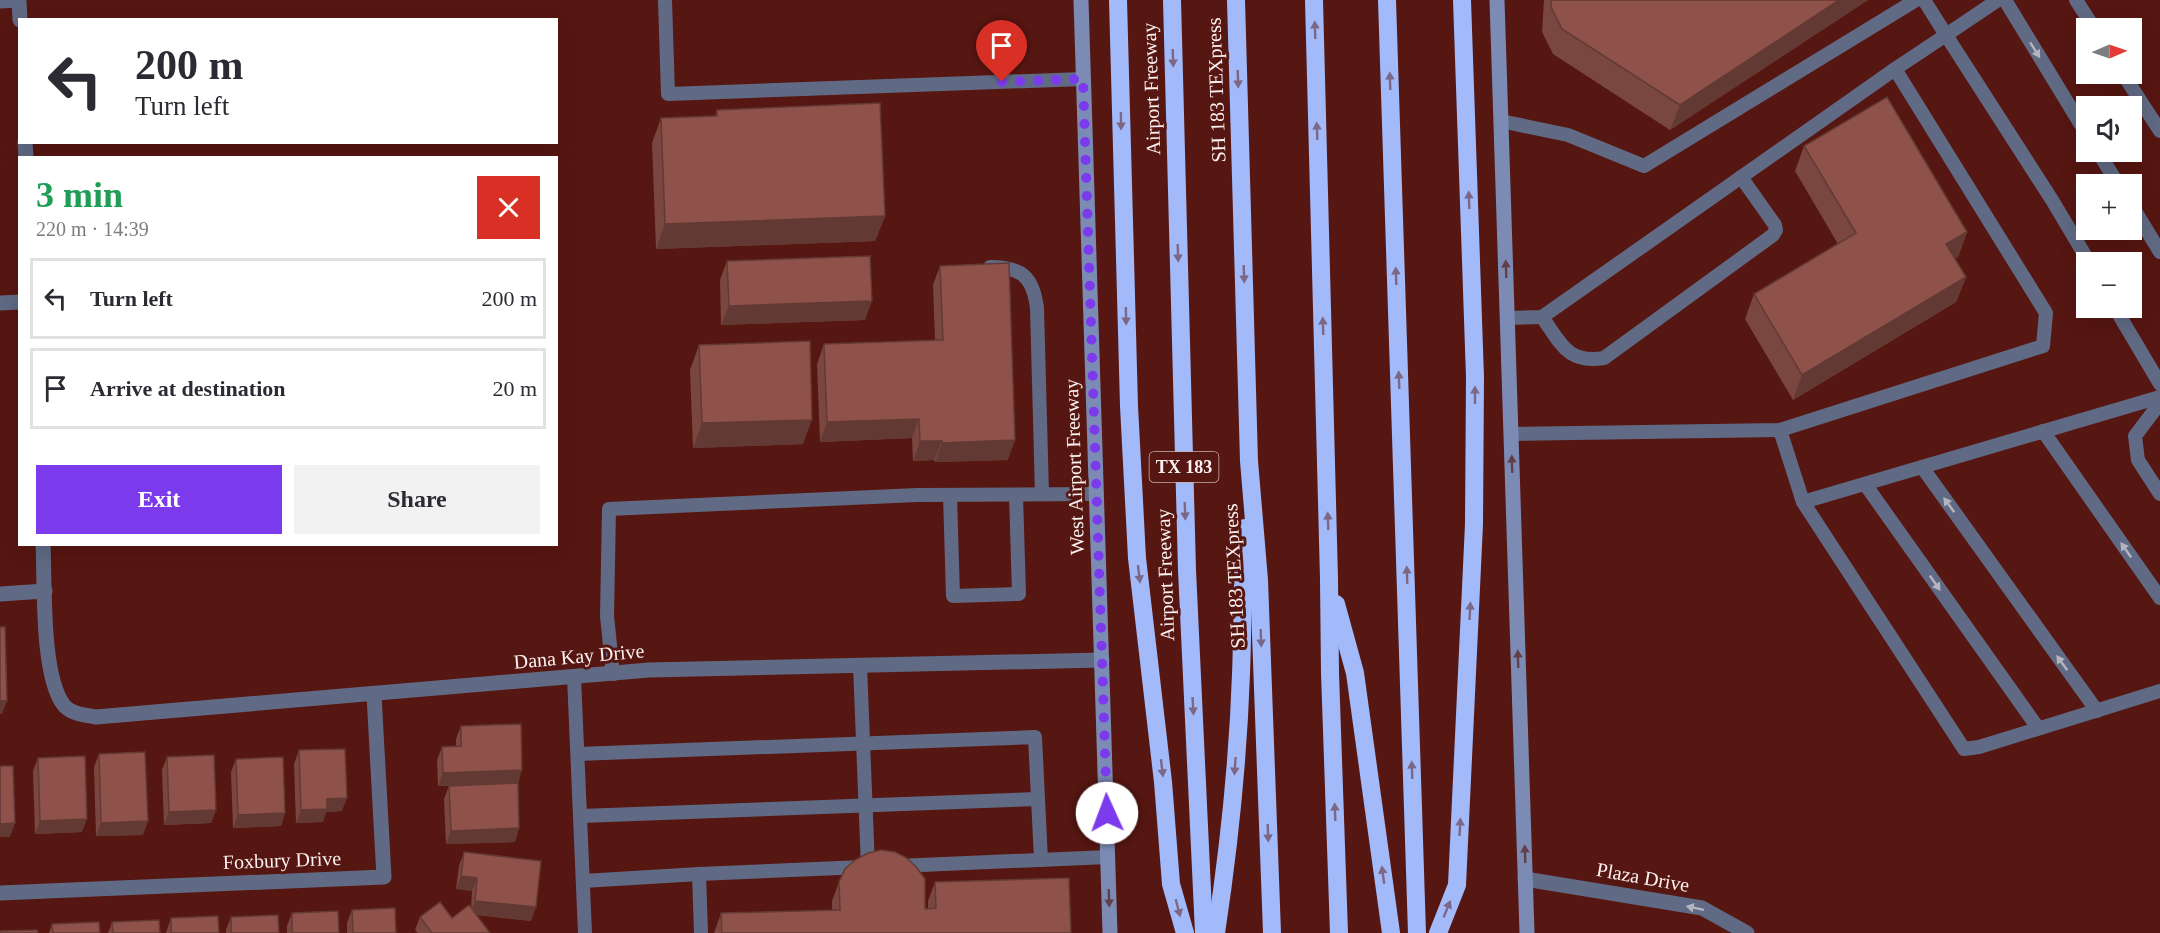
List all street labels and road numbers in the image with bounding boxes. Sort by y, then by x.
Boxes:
street label: SH 183 TEXpress [1202,17,1231,163]
street label: Airport Freeway [1138,22,1165,156]
street label: West Airport Freeway [1060,379,1089,555]
road number: TX 183 [1150,452,1218,482]
street label: SH 183 TEXpress [1219,503,1250,649]
street label: Airport Freeway [1152,508,1179,642]
street label: Dana Kay Drive [513,639,645,674]
street label: Foxbury Drive [222,847,342,874]
street label: Plaza Drive [1595,858,1691,896]

